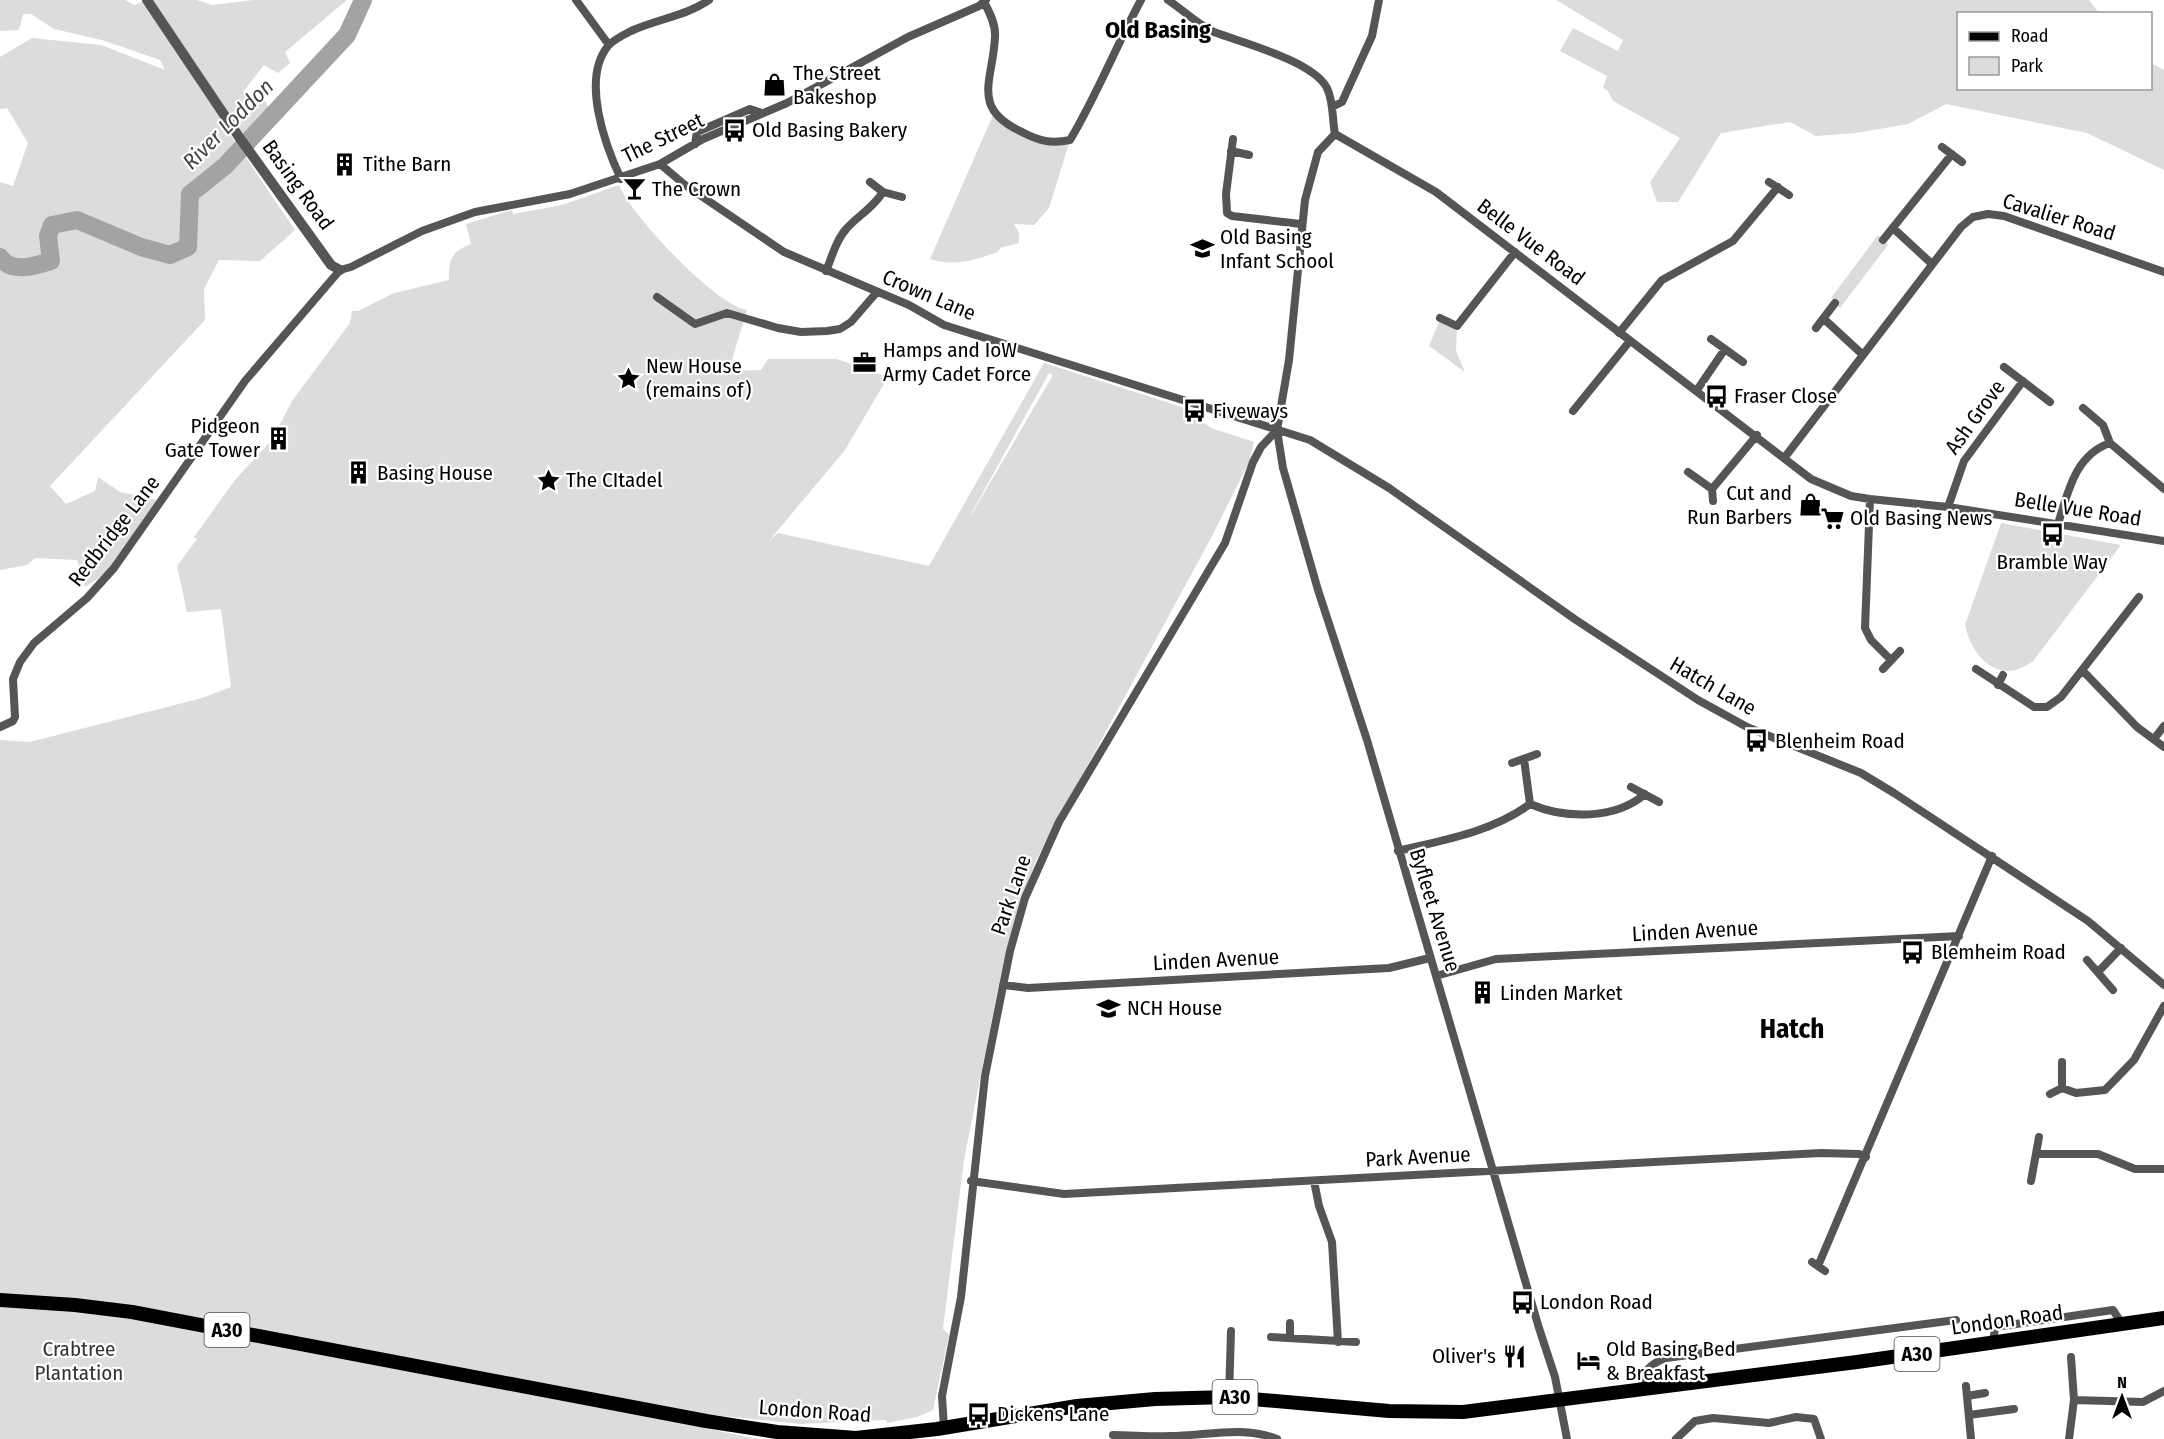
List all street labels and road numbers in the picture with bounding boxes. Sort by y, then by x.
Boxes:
street label: The Street [618,107,708,169]
street label: Basing Road [257,135,339,235]
street label: Cavalier Road [1999,188,2119,246]
street label: Belle Vue Road [1472,193,1590,291]
street label: Crown Lane [878,264,980,326]
street label: Ash Grove [1939,375,2011,459]
street label: Redbridge Lane [63,470,165,592]
street label: Belle Vue Road [2013,486,2143,532]
street label: Hatch Lane [1665,651,1761,721]
street label: Byfleet Avenue [1404,845,1466,975]
street label: Park Lane [985,851,1037,939]
street label: Linden Avenue [1631,915,1759,947]
street label: Linden Avenue [1152,944,1280,976]
street label: Park Avenue [1365,1141,1471,1173]
street label: London Road [1949,1299,2065,1341]
road number: A30 [204,1313,250,1347]
road number: A30 [1894,1337,1940,1371]
road number: A30 [1212,1380,1258,1414]
street label: London Road [758,1394,872,1428]

